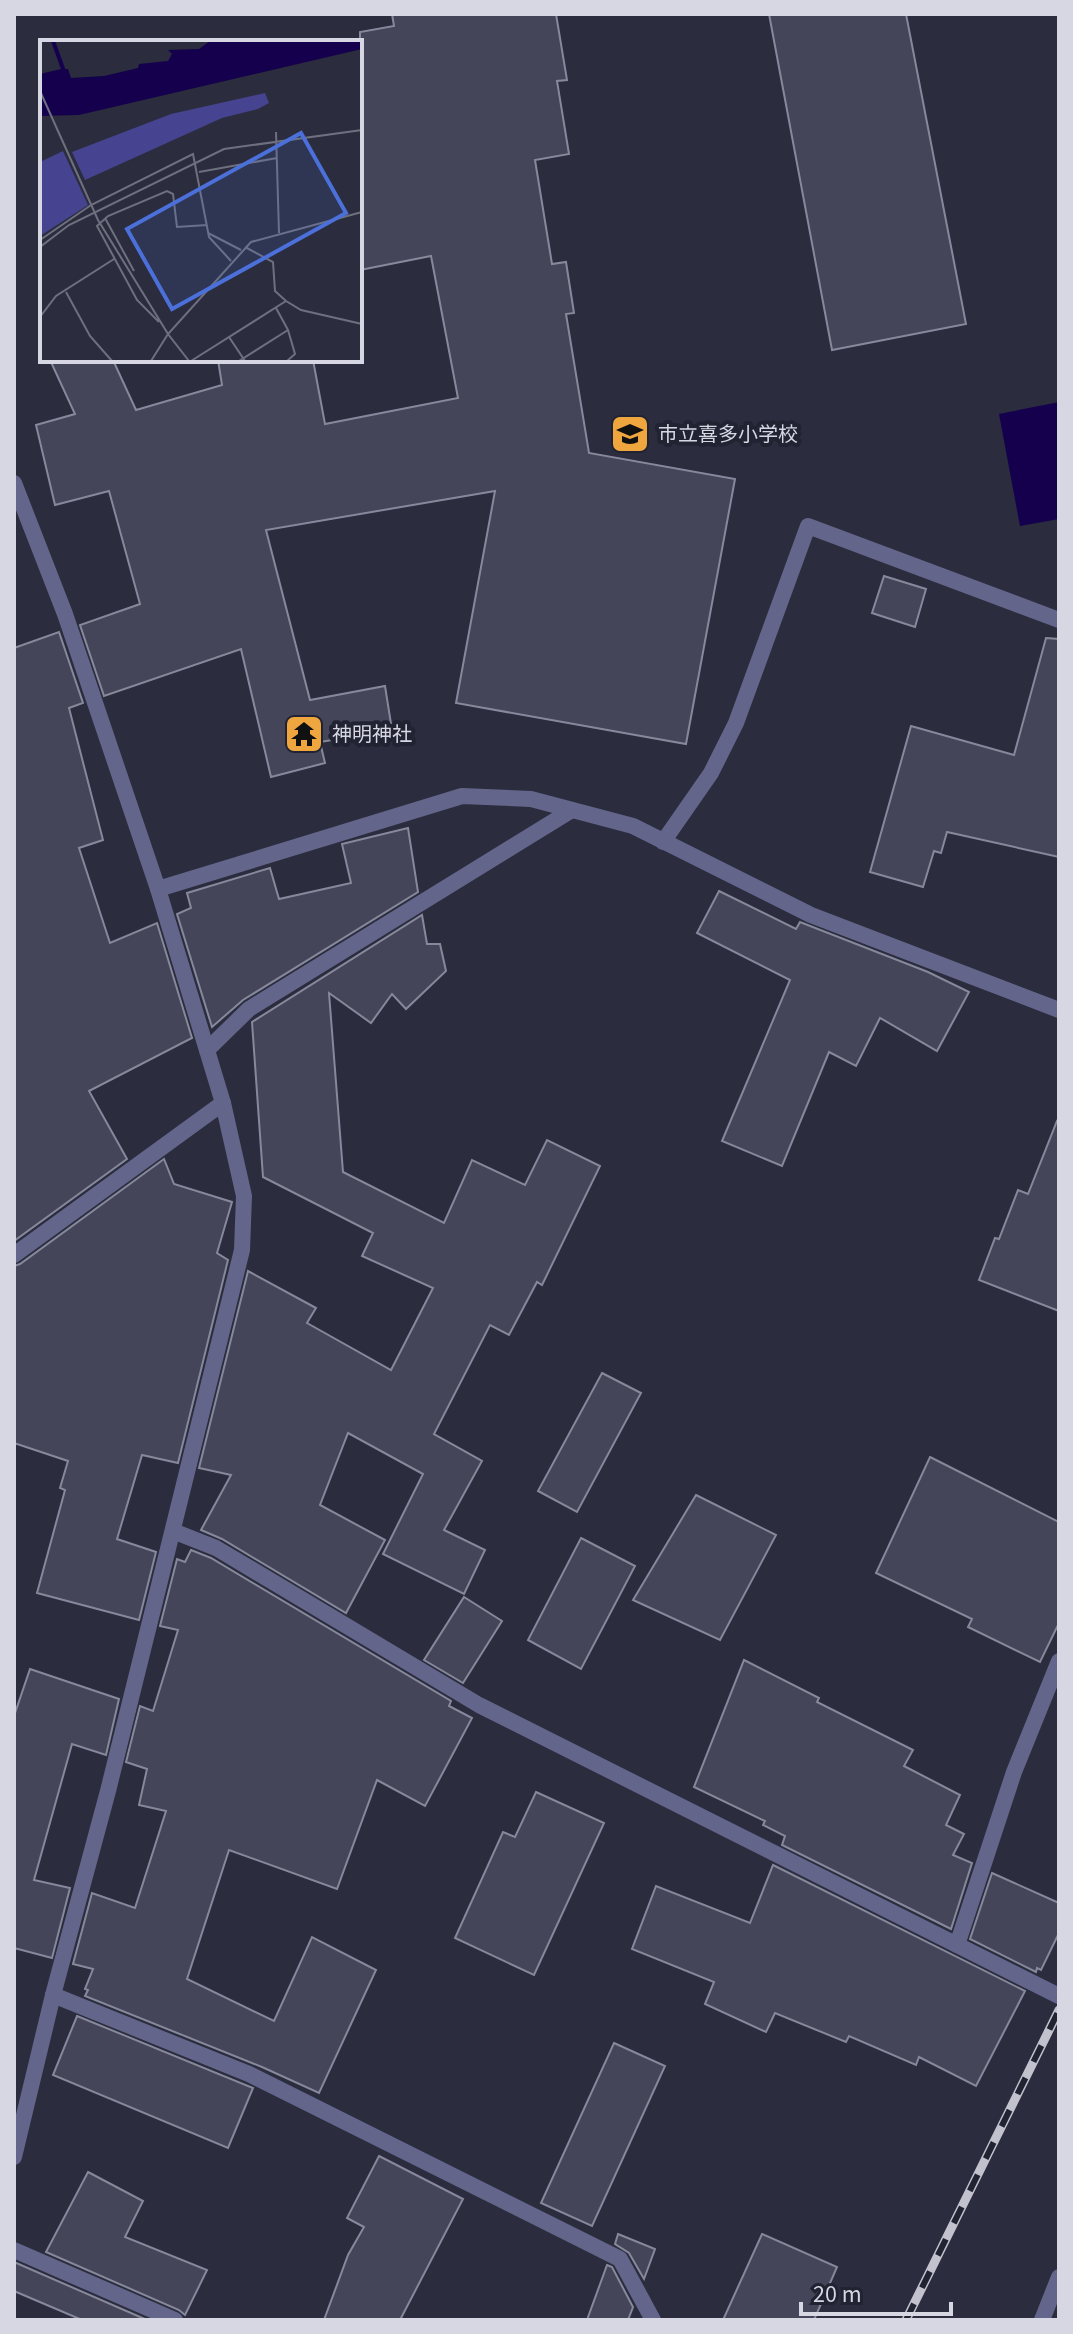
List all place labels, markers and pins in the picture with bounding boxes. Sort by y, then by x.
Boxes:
school or university icon: 市立喜多小学校 [609,413,651,455]
place label: 市立喜多小学校 [658,421,798,449]
temple icon: 神明神社 [283,713,325,755]
place label: 神明神社 [332,721,412,749]

